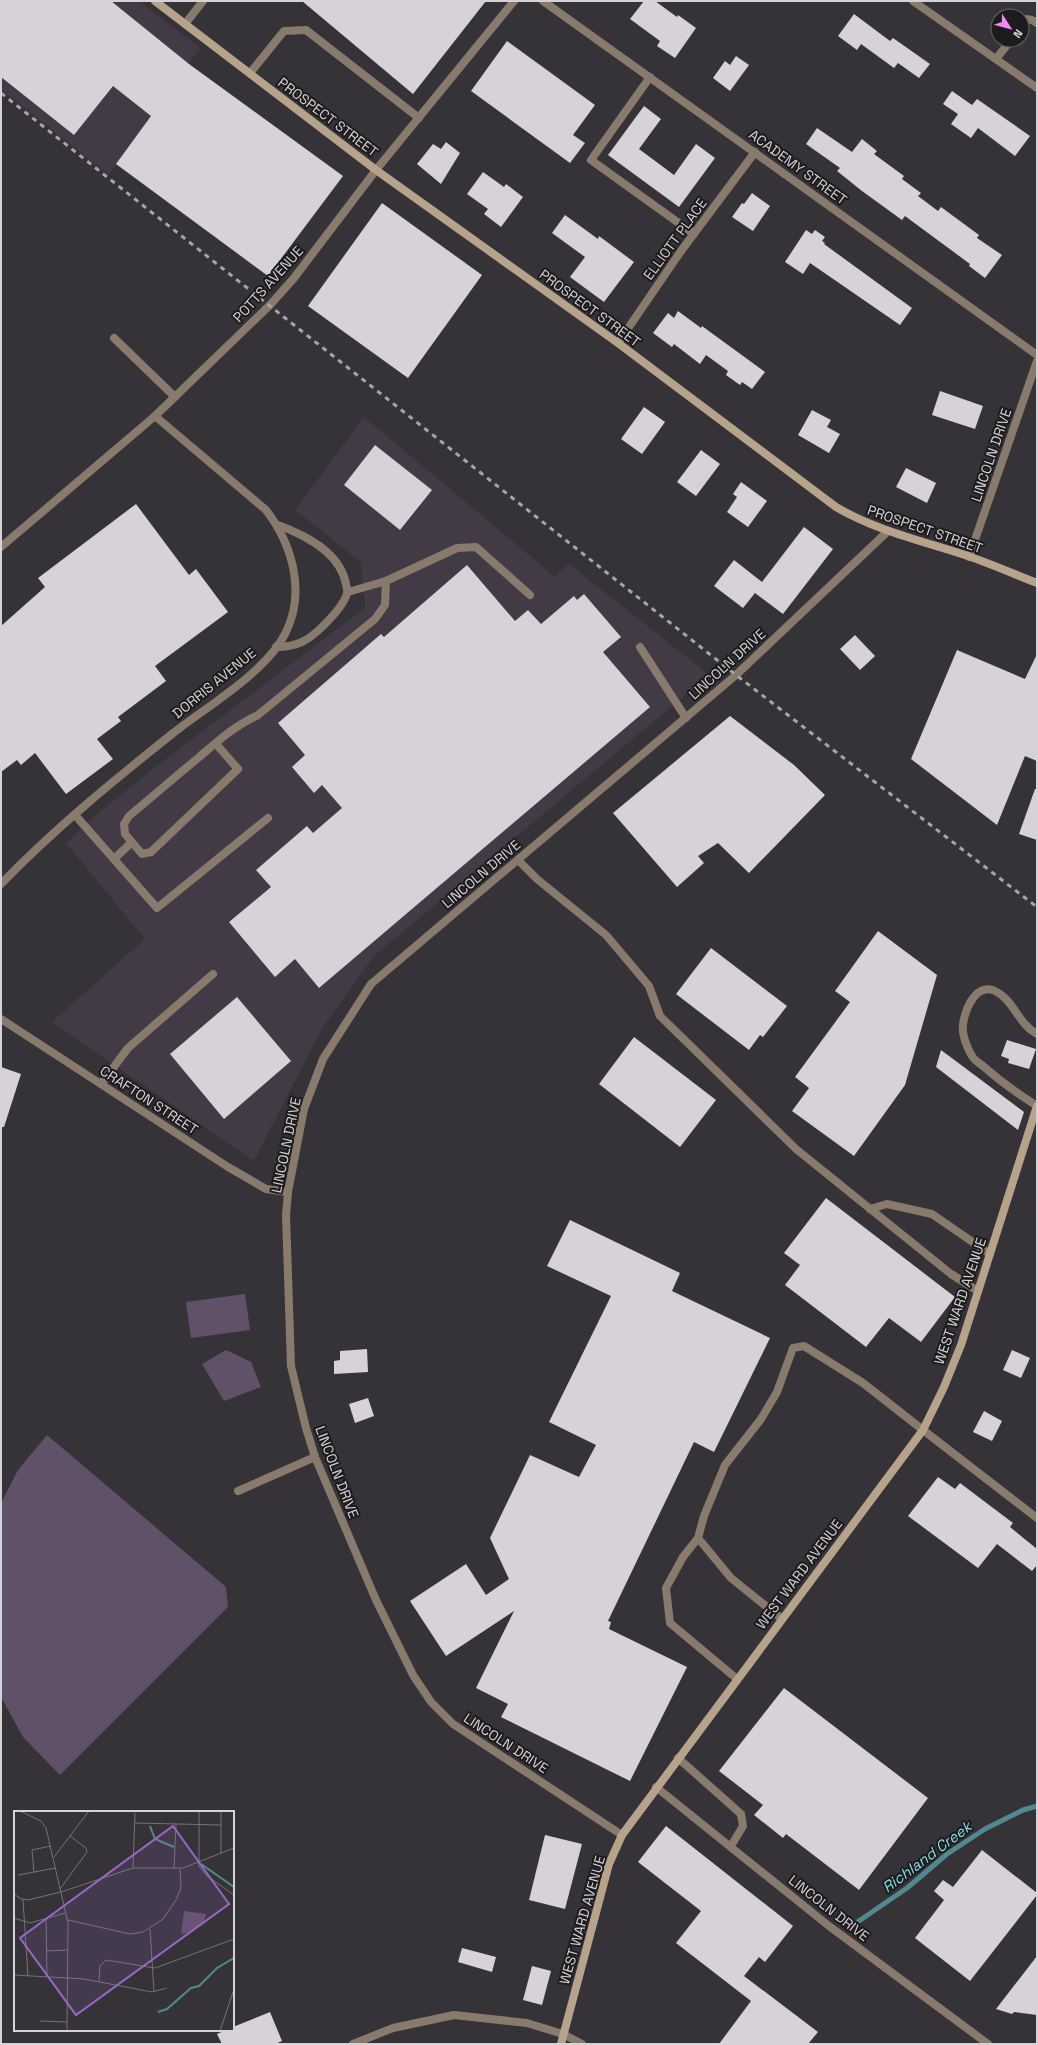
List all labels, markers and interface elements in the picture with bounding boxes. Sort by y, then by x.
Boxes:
north arrow [990,8,1030,48]
text: N [1010,27,1026,41]
street label: PROSPECT STREET [274,73,382,161]
street label: ACADEMY STREET [745,125,851,209]
street label: ELLIOTT PLACE [639,194,711,283]
street label: POTTS AVENUE [229,242,307,326]
street label: PROSPECT STREET [536,265,644,351]
street label: LINCOLN DRIVE [967,406,1015,504]
street label: PROSPECT STREET [865,501,985,557]
street label: LINCOLN DRIVE [685,625,769,703]
street label: DORRIS AVENUE [168,644,260,722]
street label: LINCOLN DRIVE [438,836,524,912]
street label: CRAFTON STREET [97,1062,201,1138]
street label: LINCOLN DRIVE [267,1095,305,1194]
street label: WEST WARD AVENUE [930,1235,990,1367]
street label: LINCOLN DRIVE [311,1423,363,1521]
street label: WEST WARD AVENUE [752,1515,846,1633]
street label: LINCOLN DRIVE [460,1709,552,1777]
inset map [14,1811,234,2031]
water label: Richland Creek [878,1816,977,1896]
street label: WEST WARD AVENUE [555,1853,609,1986]
street label: LINCOLN DRIVE [785,1871,873,1945]

